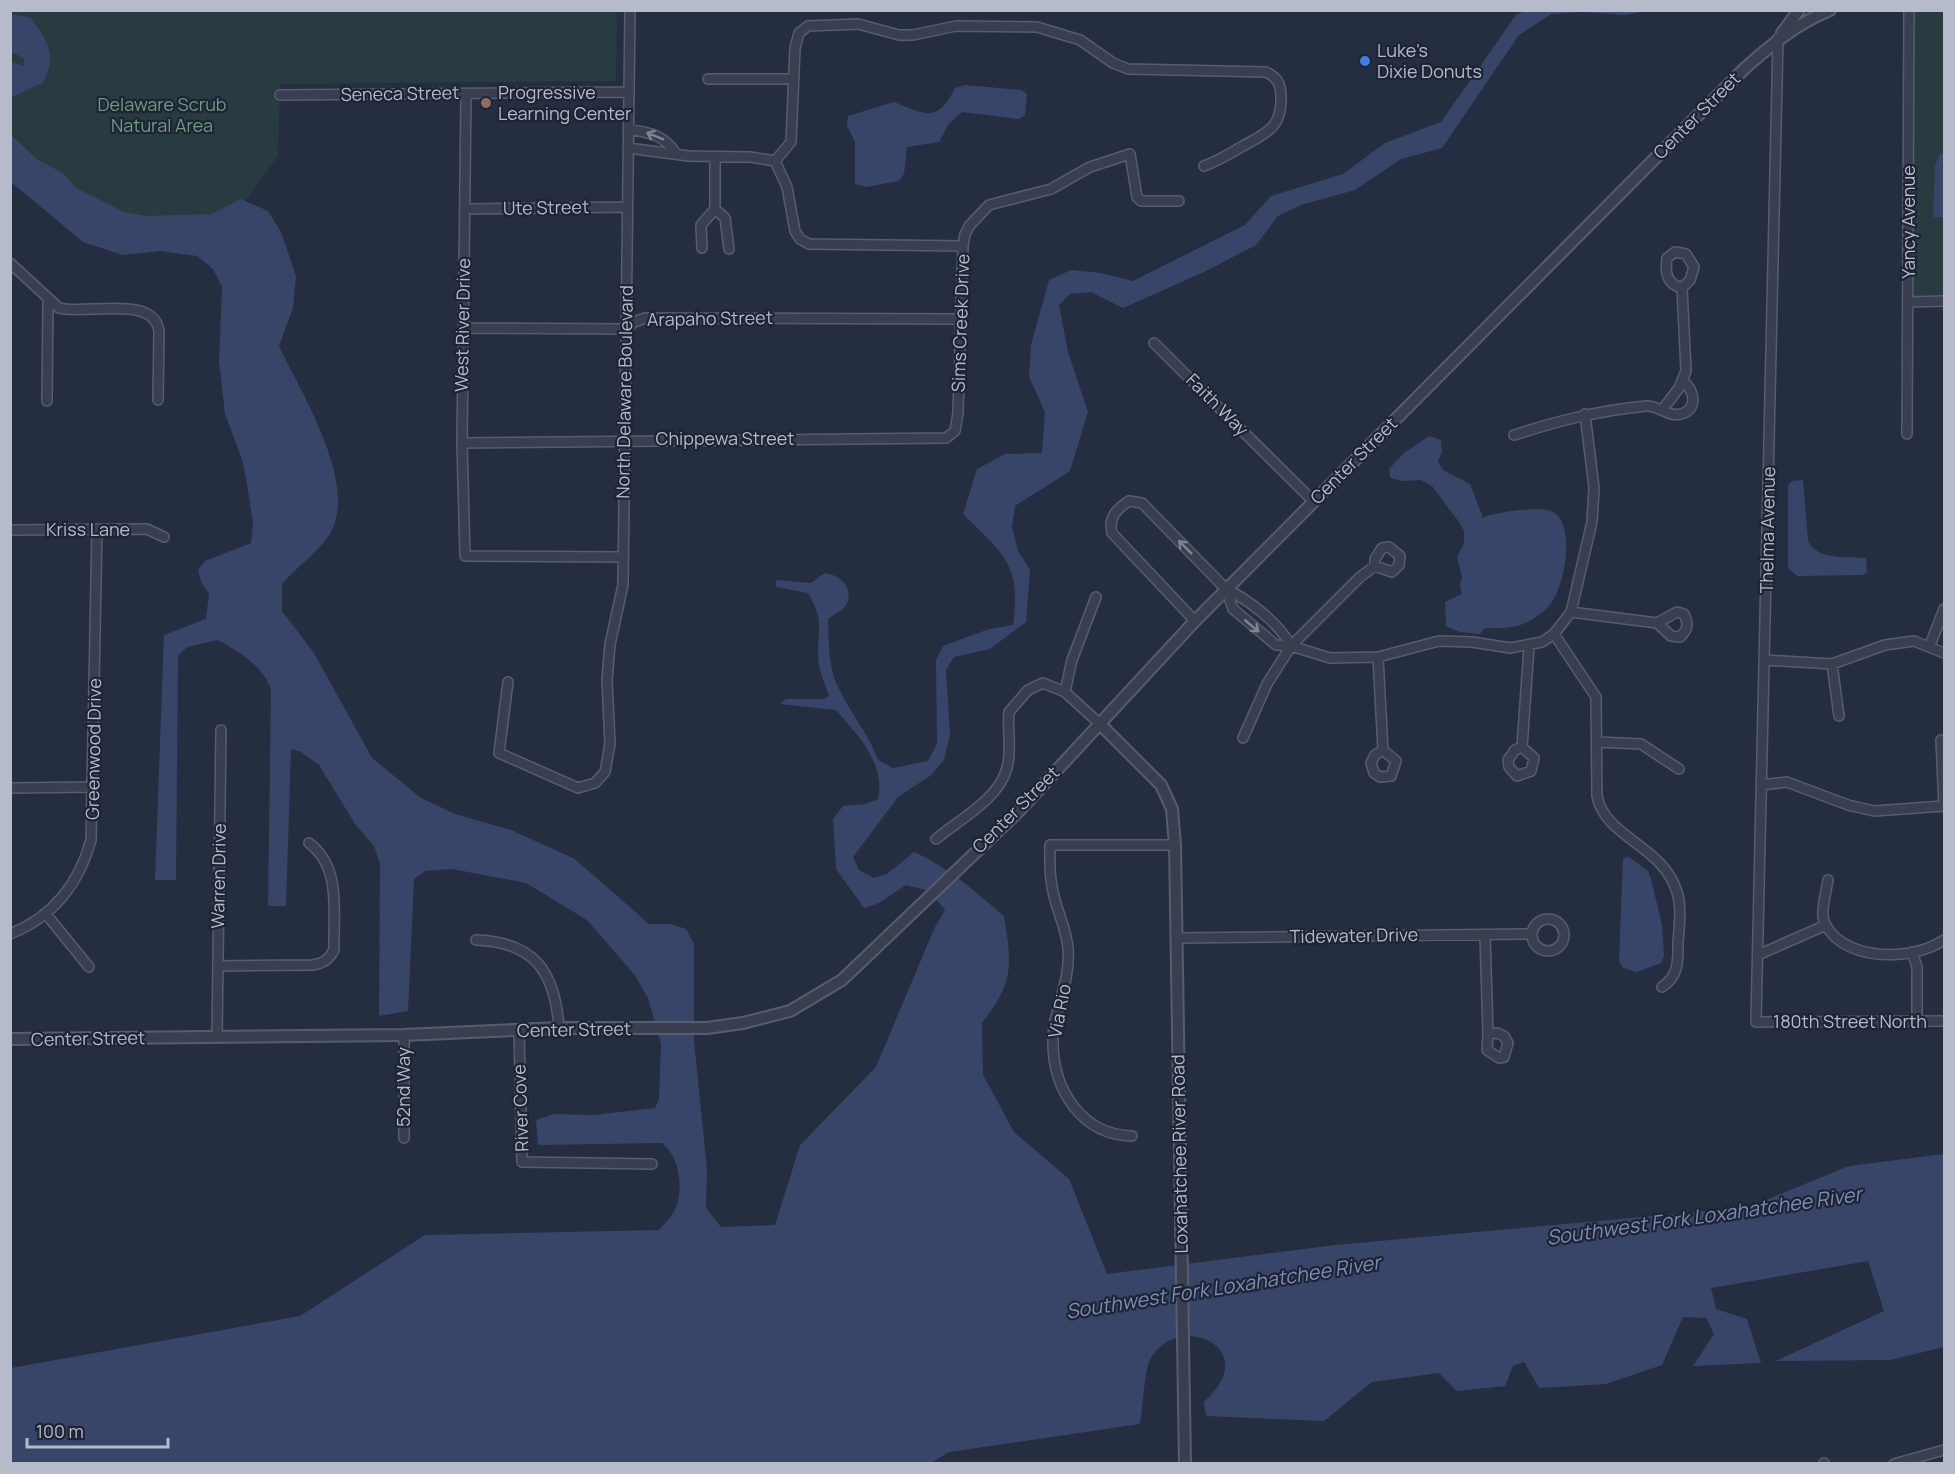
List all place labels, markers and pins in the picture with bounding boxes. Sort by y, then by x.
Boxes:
place label: Luke's Dixie Donuts [1377,38,1482,83]
marker: Luke's Dixie Donuts [1358,54,1372,68]
place label: Progressive Learning Center [498,80,632,125]
marker: Progressive Learning Center [479,96,493,110]

